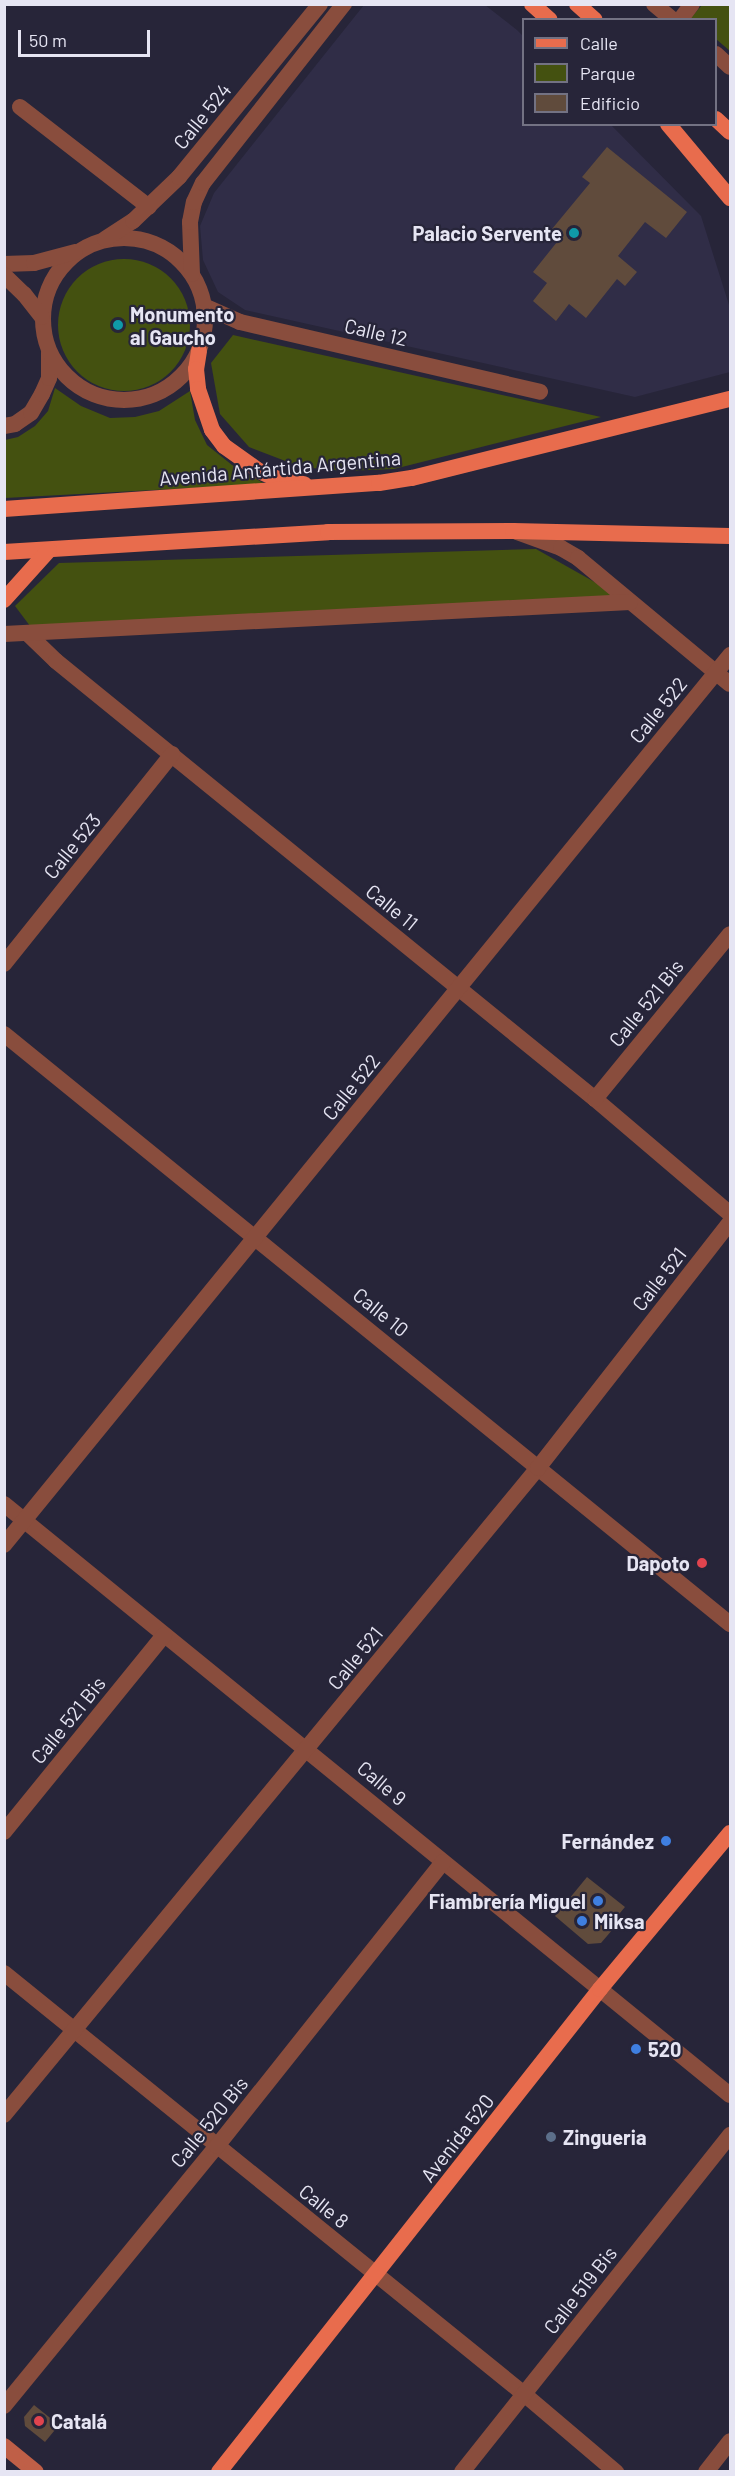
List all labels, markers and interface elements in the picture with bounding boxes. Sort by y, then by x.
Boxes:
scale bar [21,18,153,56]
legend [522,18,717,126]
text: 50 m [29,29,67,51]
text: Calle [580,32,618,54]
text: Parque [580,62,635,84]
street label: Calle 524 [168,78,236,154]
text: Edificio [580,92,640,114]
place label: Palacio Servente [413,221,562,245]
marker: Palacio Servente [567,226,581,240]
place label: Monumento al Gaucho [130,302,234,349]
street label: Calle 12 [342,313,410,351]
marker: Monumento al Gaucho [111,318,125,332]
street label: Avenida Antártida Argentina [158,445,402,491]
street label: Calle 522 [624,672,692,748]
street label: Calle 523 [38,808,106,884]
street label: Calle 11 [361,879,423,935]
street label: Calle 521 Bis [604,955,688,1051]
street label: Calle 522 [317,1049,385,1125]
street label: Calle 521 [627,1243,691,1315]
street label: Calle 10 [348,1282,414,1342]
place label: Dapoto [626,1551,690,1575]
marker: Dapoto [695,1556,709,1570]
street label: Calle 521 [322,1622,388,1694]
street label: Calle 521 Bis [26,1672,110,1768]
street label: Calle 9 [353,1756,411,1810]
place label: Fernández [562,1829,654,1853]
marker: Fernández [659,1834,673,1848]
place label: Fiambrería Miguel [429,1889,586,1913]
marker: Fiambrería Miguel [591,1894,605,1908]
place label: Miksa [594,1909,644,1933]
marker: Miksa [575,1914,589,1928]
place label: 520 [648,2037,681,2061]
marker: 520 [629,2042,643,2056]
street label: Calle 520 Bis [165,2072,253,2172]
street label: Avenida 520 [415,2089,499,2187]
place label: Zingueria [563,2125,646,2149]
marker: Zingueria [544,2130,558,2144]
street label: Calle 8 [294,2179,354,2233]
street label: Calle 519 Bis [538,2241,622,2339]
place label: Catalá [51,2409,107,2433]
marker: Catalá [32,2414,46,2428]

